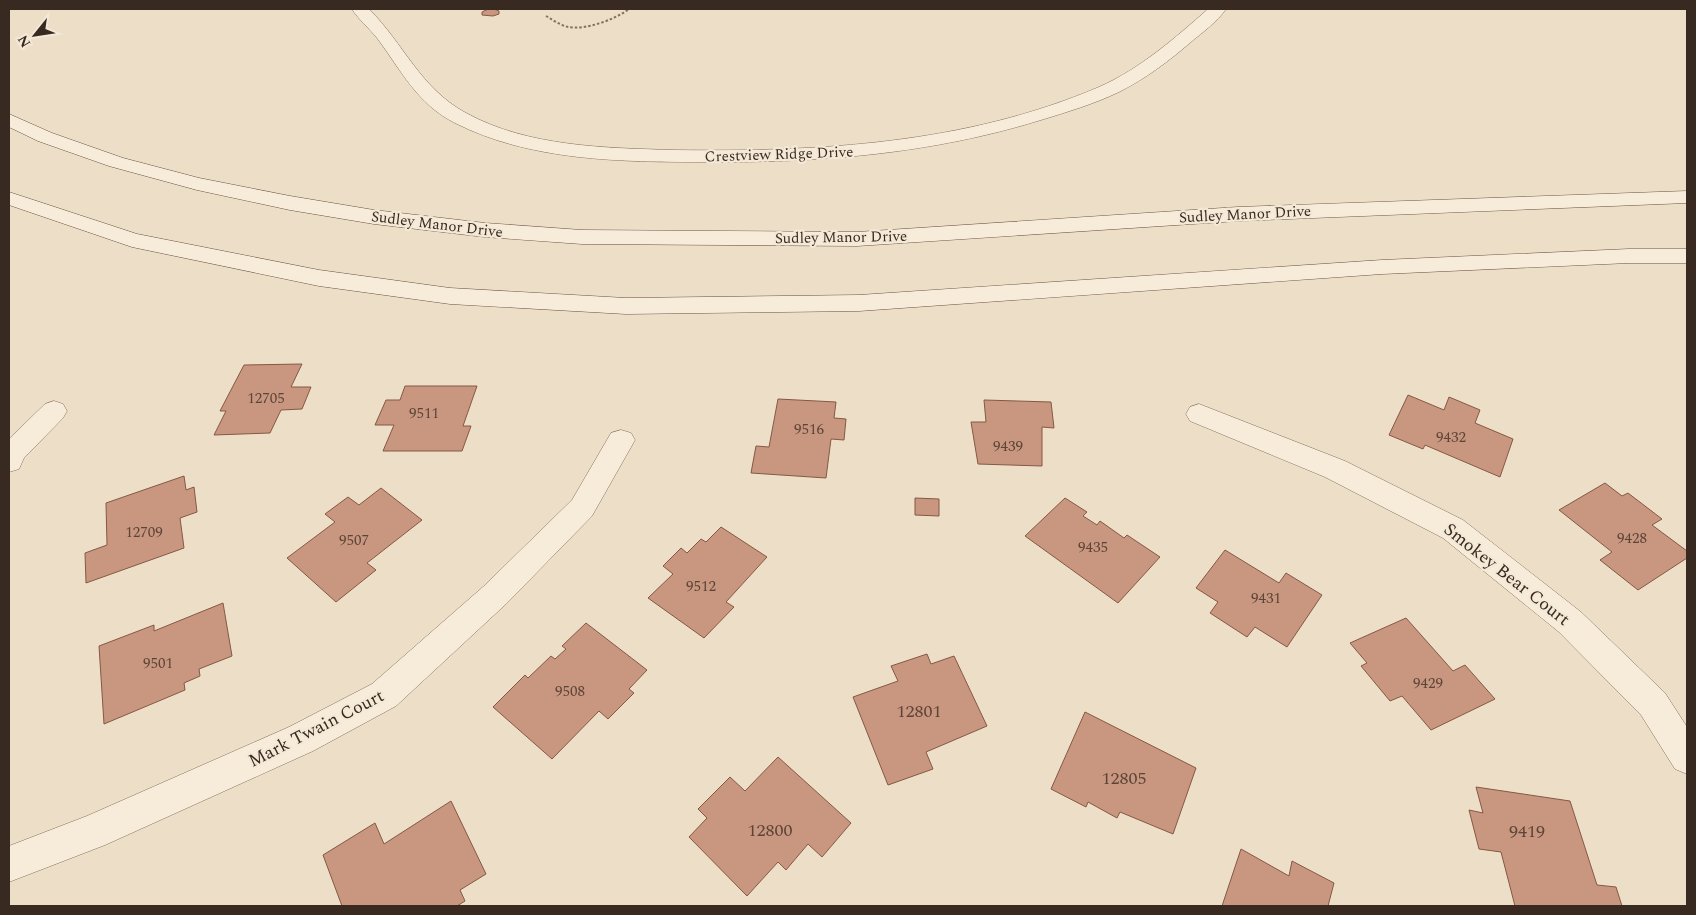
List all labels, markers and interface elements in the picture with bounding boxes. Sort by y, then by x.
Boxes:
north arrow [10,10,60,60]
text: N [12,31,36,51]
street label: Crestview Ridge Drive [704,140,854,169]
street label: Sudley Manor Drive [1178,200,1312,229]
street label: Sudley Manor Drive [370,205,504,244]
street label: Sudley Manor Drive [775,225,907,250]
house number: 12705 [247,387,285,410]
house number: 9511 [409,402,439,425]
house number: 9516 [794,418,824,441]
house number: 9432 [1436,426,1466,449]
house number: 9439 [993,435,1023,458]
street label: Smokey Bear Court [1438,516,1576,632]
house number: 12709 [125,521,163,544]
house number: 9428 [1617,527,1647,550]
house number: 9507 [339,529,369,552]
house number: 9435 [1078,536,1108,559]
house number: 9512 [686,575,716,598]
house number: 9431 [1251,587,1281,610]
house number: 9501 [143,652,173,675]
house number: 9429 [1413,672,1443,695]
house number: 9508 [555,680,585,703]
street label: Mark Twain Court [244,683,389,774]
house number: 12801 [897,698,942,725]
house number: 12805 [1102,765,1147,792]
house number: 12800 [748,817,793,844]
house number: 9419 [1509,818,1545,845]

